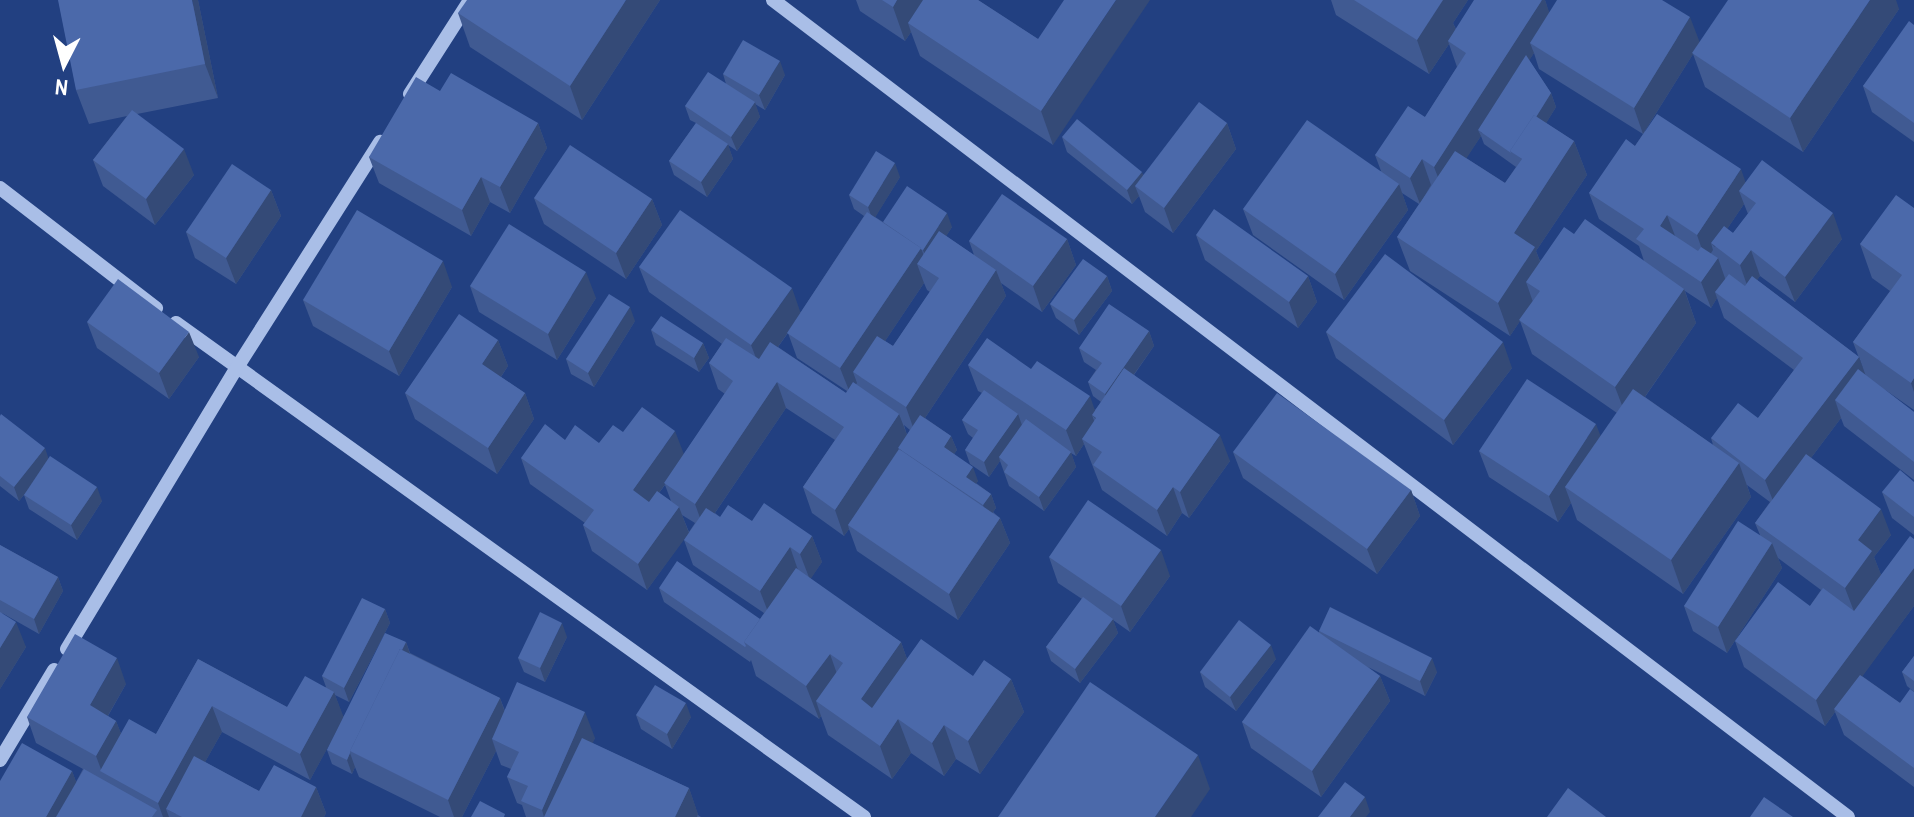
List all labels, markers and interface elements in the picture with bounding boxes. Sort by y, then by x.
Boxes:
north arrow [24,24,104,104]
text: N [53,72,70,103]

